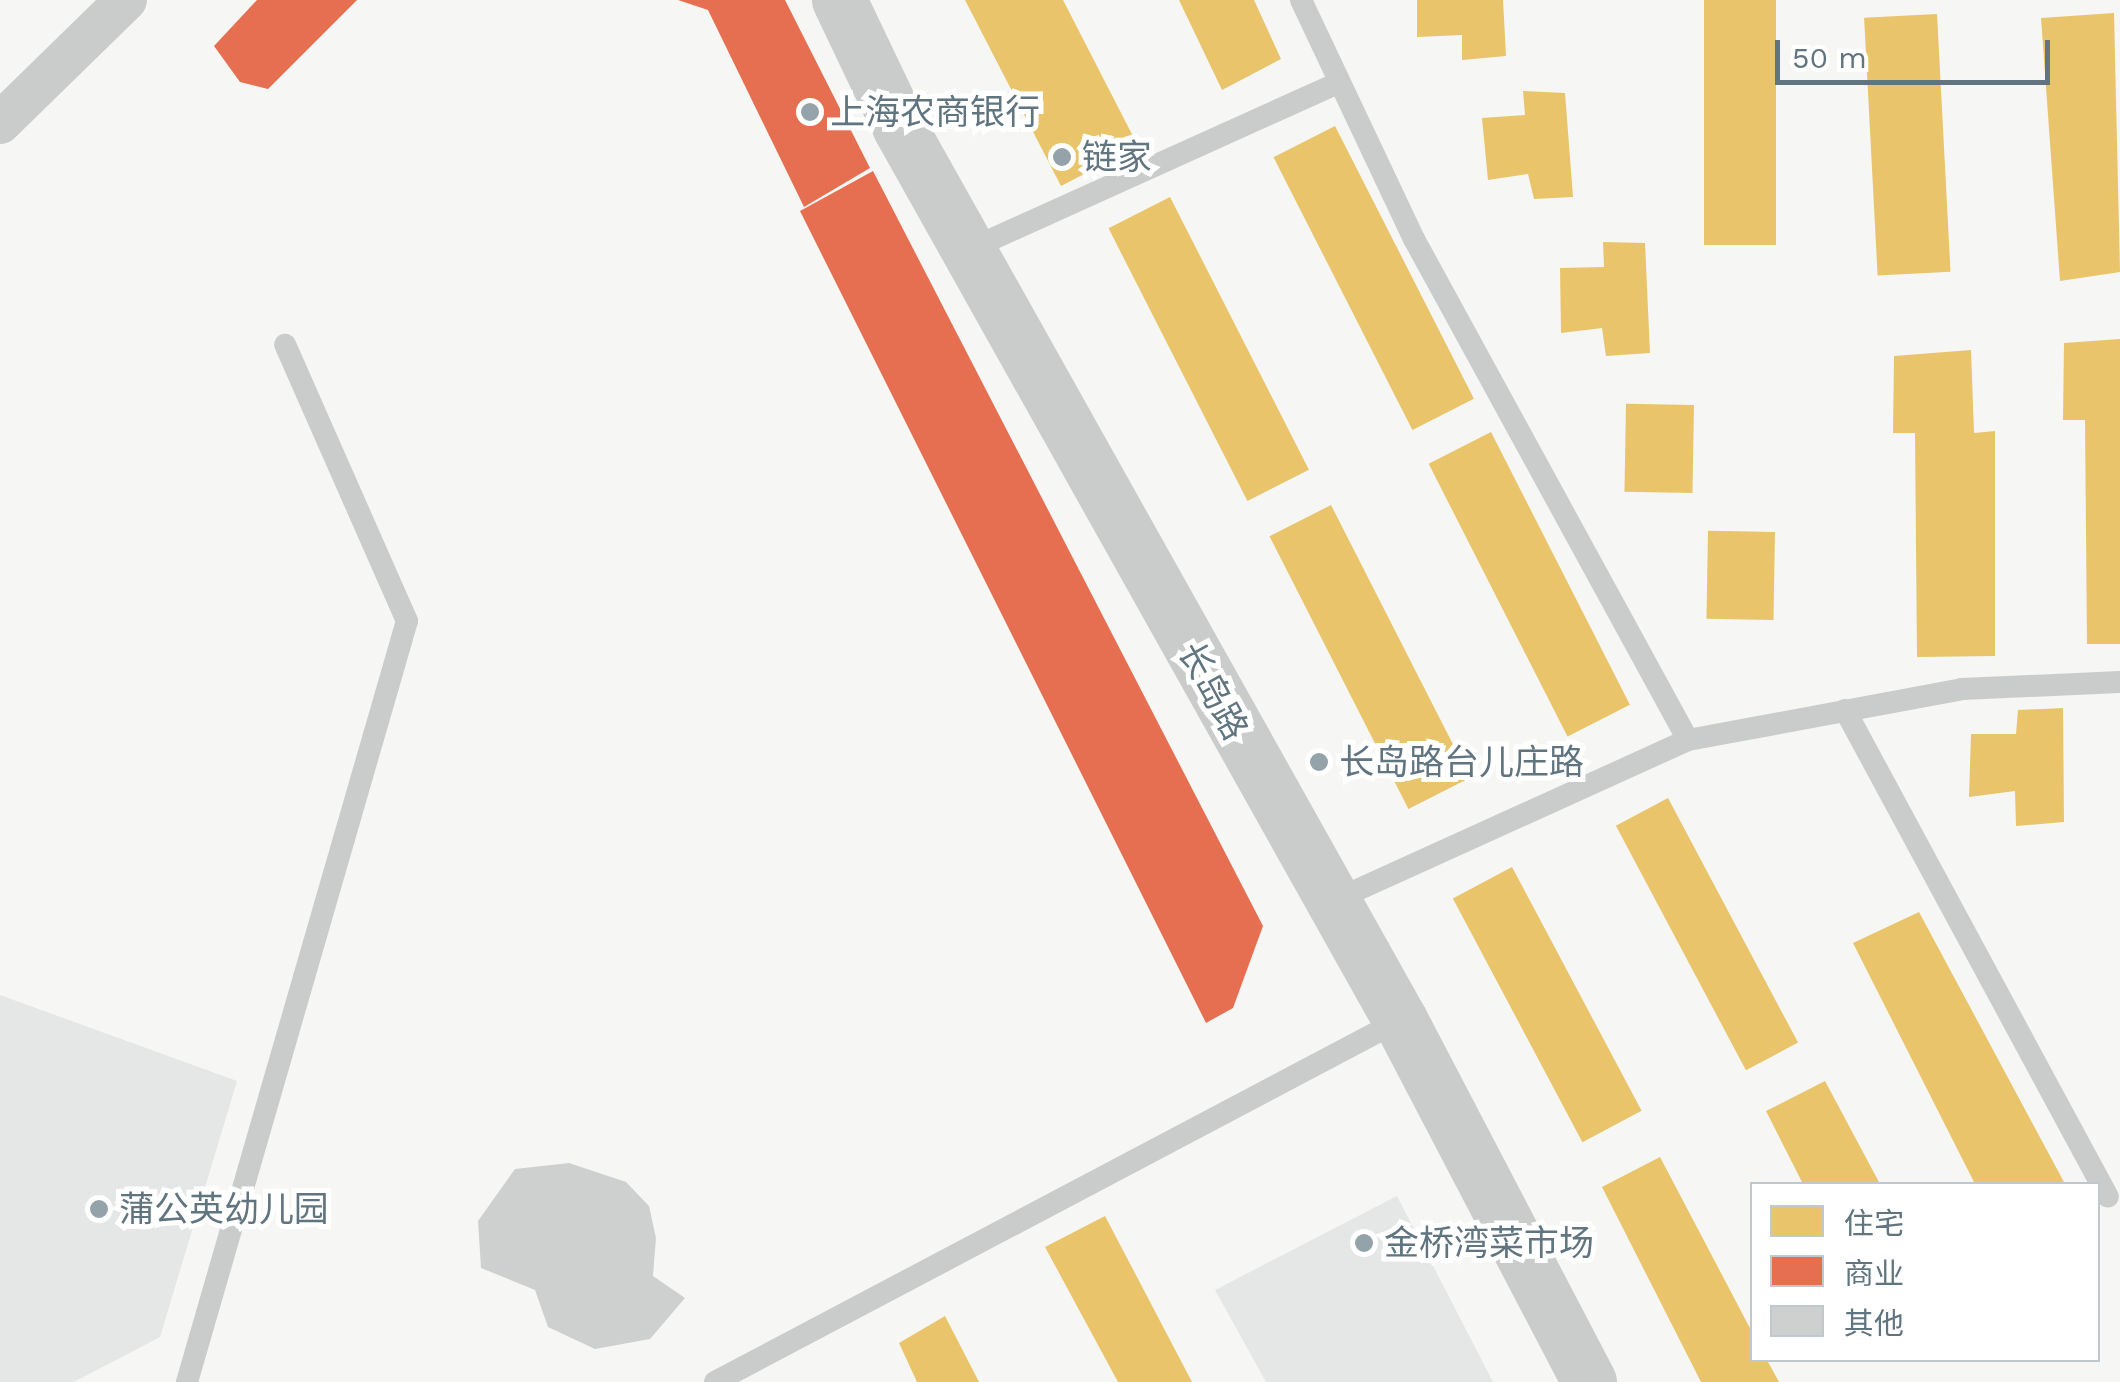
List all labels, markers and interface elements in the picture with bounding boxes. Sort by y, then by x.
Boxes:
scale bar [1780,20,2055,82]
text: 50 m [1792,40,1867,75]
place label: 上海农商银行 [830,91,1040,133]
marker: 上海农商银行 [799,101,821,123]
place label: 链家 [1082,136,1152,178]
marker: 链家 [1051,146,1073,168]
street label: 长岛路 [1169,635,1257,747]
place label: 长岛路台儿庄路 [1339,741,1584,783]
marker: 长岛路台儿庄路 [1308,751,1330,773]
legend [1750,1182,2100,1362]
place label: 蒲公英幼儿园 [119,1188,329,1230]
marker: 蒲公英幼儿园 [88,1198,110,1220]
text: 住宅 [1844,1206,1904,1241]
place label: 金桥湾菜市场 [1384,1222,1594,1264]
marker: 金桥湾菜市场 [1353,1232,1375,1254]
text: 商业 [1844,1256,1904,1291]
text: 其他 [1844,1306,1904,1341]

